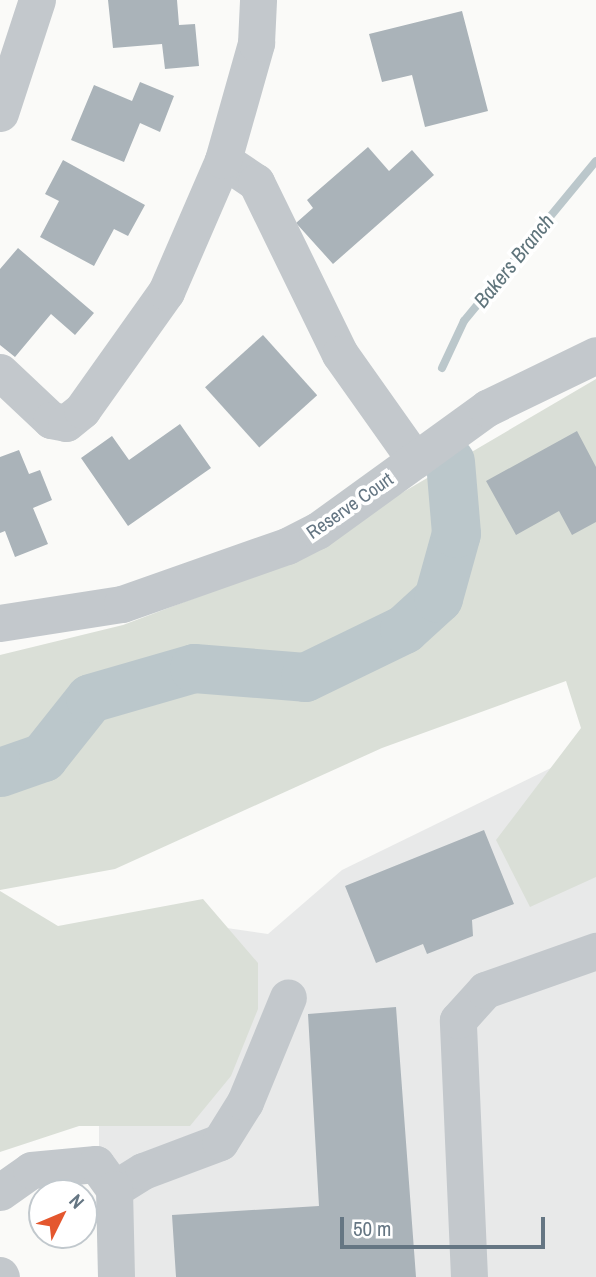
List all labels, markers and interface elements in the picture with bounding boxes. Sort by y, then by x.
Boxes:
water label: Bakers Branch [469,209,559,313]
street label: Reserve Court [302,468,398,544]
north arrow [28,1179,98,1249]
text: N [64,1188,90,1214]
scale bar [344,1204,549,1248]
text: 50 m [353,1214,391,1243]

